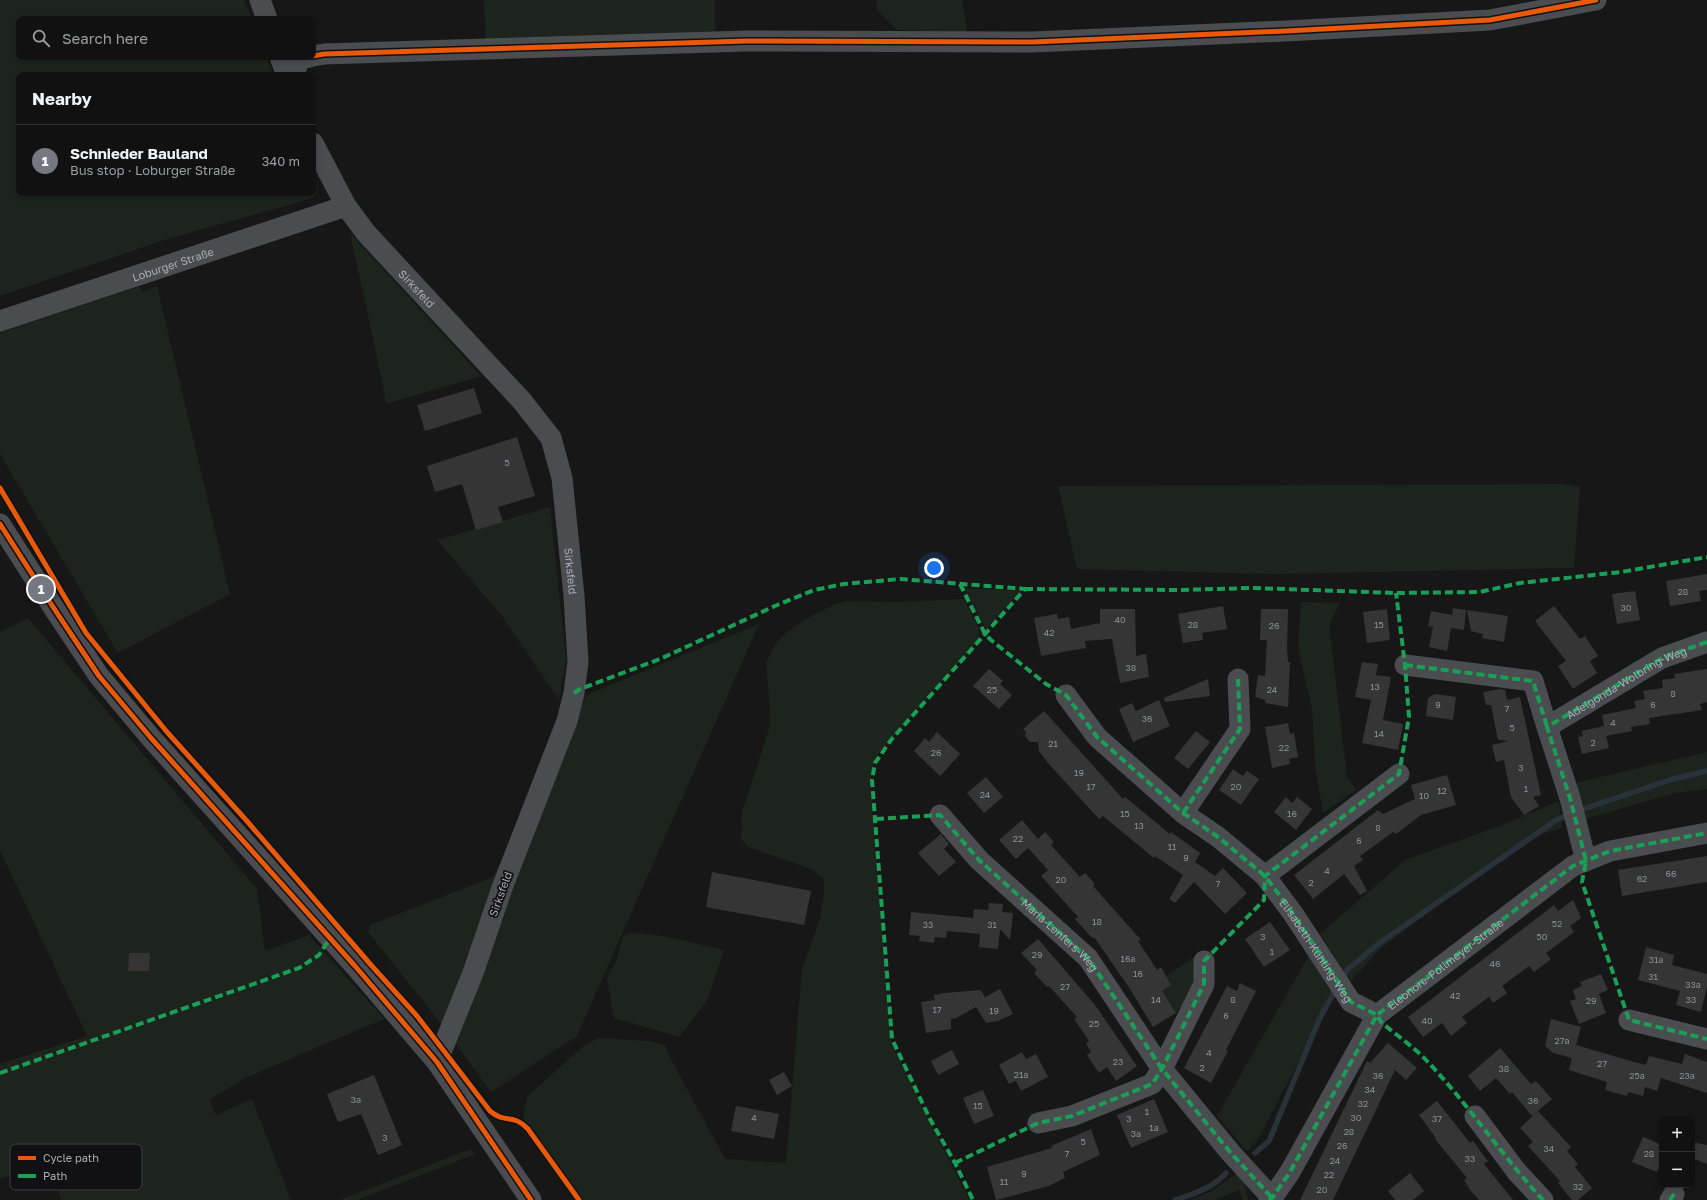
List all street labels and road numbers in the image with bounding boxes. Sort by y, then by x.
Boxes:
street label: Loburger Straße [130,244,215,283]
street label: Sirksfeld [397,267,438,310]
street label: Sirksfeld [563,547,580,595]
street label: Adelgonda-Wolbring-Weg [1564,643,1688,721]
street label: Sirksfeld [486,870,514,918]
street label: Maria-Lenfers-Weg [1019,895,1101,973]
street label: Elisabeth-Kühling-Weg [1277,896,1356,1005]
street label: Eleonore-Pollmeyer-Straße [1384,915,1506,1012]

